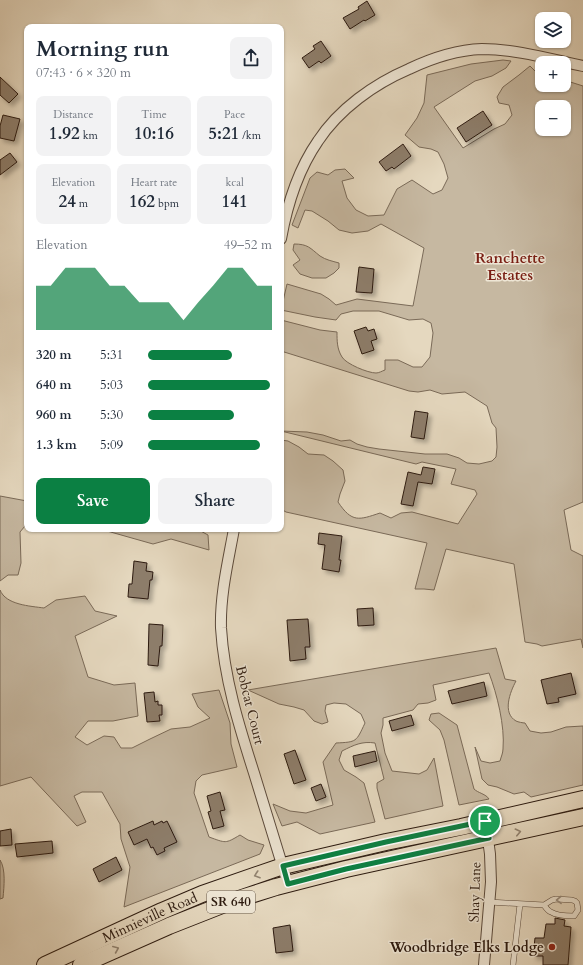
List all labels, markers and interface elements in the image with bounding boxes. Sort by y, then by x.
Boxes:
map controls [535,12,571,136]
button: layers [535,12,571,48]
text: Morning run [36,34,169,64]
button: share [230,37,272,79]
button: + [535,56,571,92]
text: 07:43 · 6 × 320 m [36,64,131,82]
button: − [535,100,571,136]
text: Distance [53,107,93,122]
text: Time [141,107,167,122]
text: Pace [224,107,245,122]
text: 1.92 [49,122,80,145]
text: 10:16 [134,122,174,145]
text: 5:21 [208,122,239,145]
text: km [80,128,98,143]
text: /km [239,128,261,143]
text: Elevation [51,175,95,190]
text: Heart rate [131,175,177,190]
text: kcal [225,175,244,190]
text: 24 [58,190,76,213]
text: 162 [129,190,155,213]
text: 141 [222,190,248,213]
text: m [76,196,88,211]
text: bpm [155,196,179,211]
text: Elevation [36,236,88,254]
text: 49–52 m [224,236,272,254]
district label: Ranchette Estates [475,248,545,285]
text: 320 m [36,346,71,364]
text: 5:31 [100,346,123,364]
text: 640 m [36,376,71,394]
text: 5:03 [100,376,123,394]
text: 960 m [36,406,71,424]
text: 5:30 [100,406,123,424]
text: 1.3 km [36,436,77,454]
text: 5:09 [100,436,123,454]
button: Save [36,478,150,524]
button: Share [158,478,272,524]
street label: Bobcat Court [231,664,269,747]
pin [468,804,502,838]
icon: arrive [474,810,496,832]
one-way arrow [514,828,521,836]
street label: Shay Lane [464,861,486,923]
one-way arrow [253,870,260,879]
street label: Minnieville Road [99,887,201,947]
road number: SR 640 [207,891,255,913]
one-way arrow [556,896,562,904]
place label: Woodbridge Elks Lodge [388,938,544,957]
marker: Woodbridge Elks Lodge [547,942,557,952]
one-way arrow [112,946,120,954]

